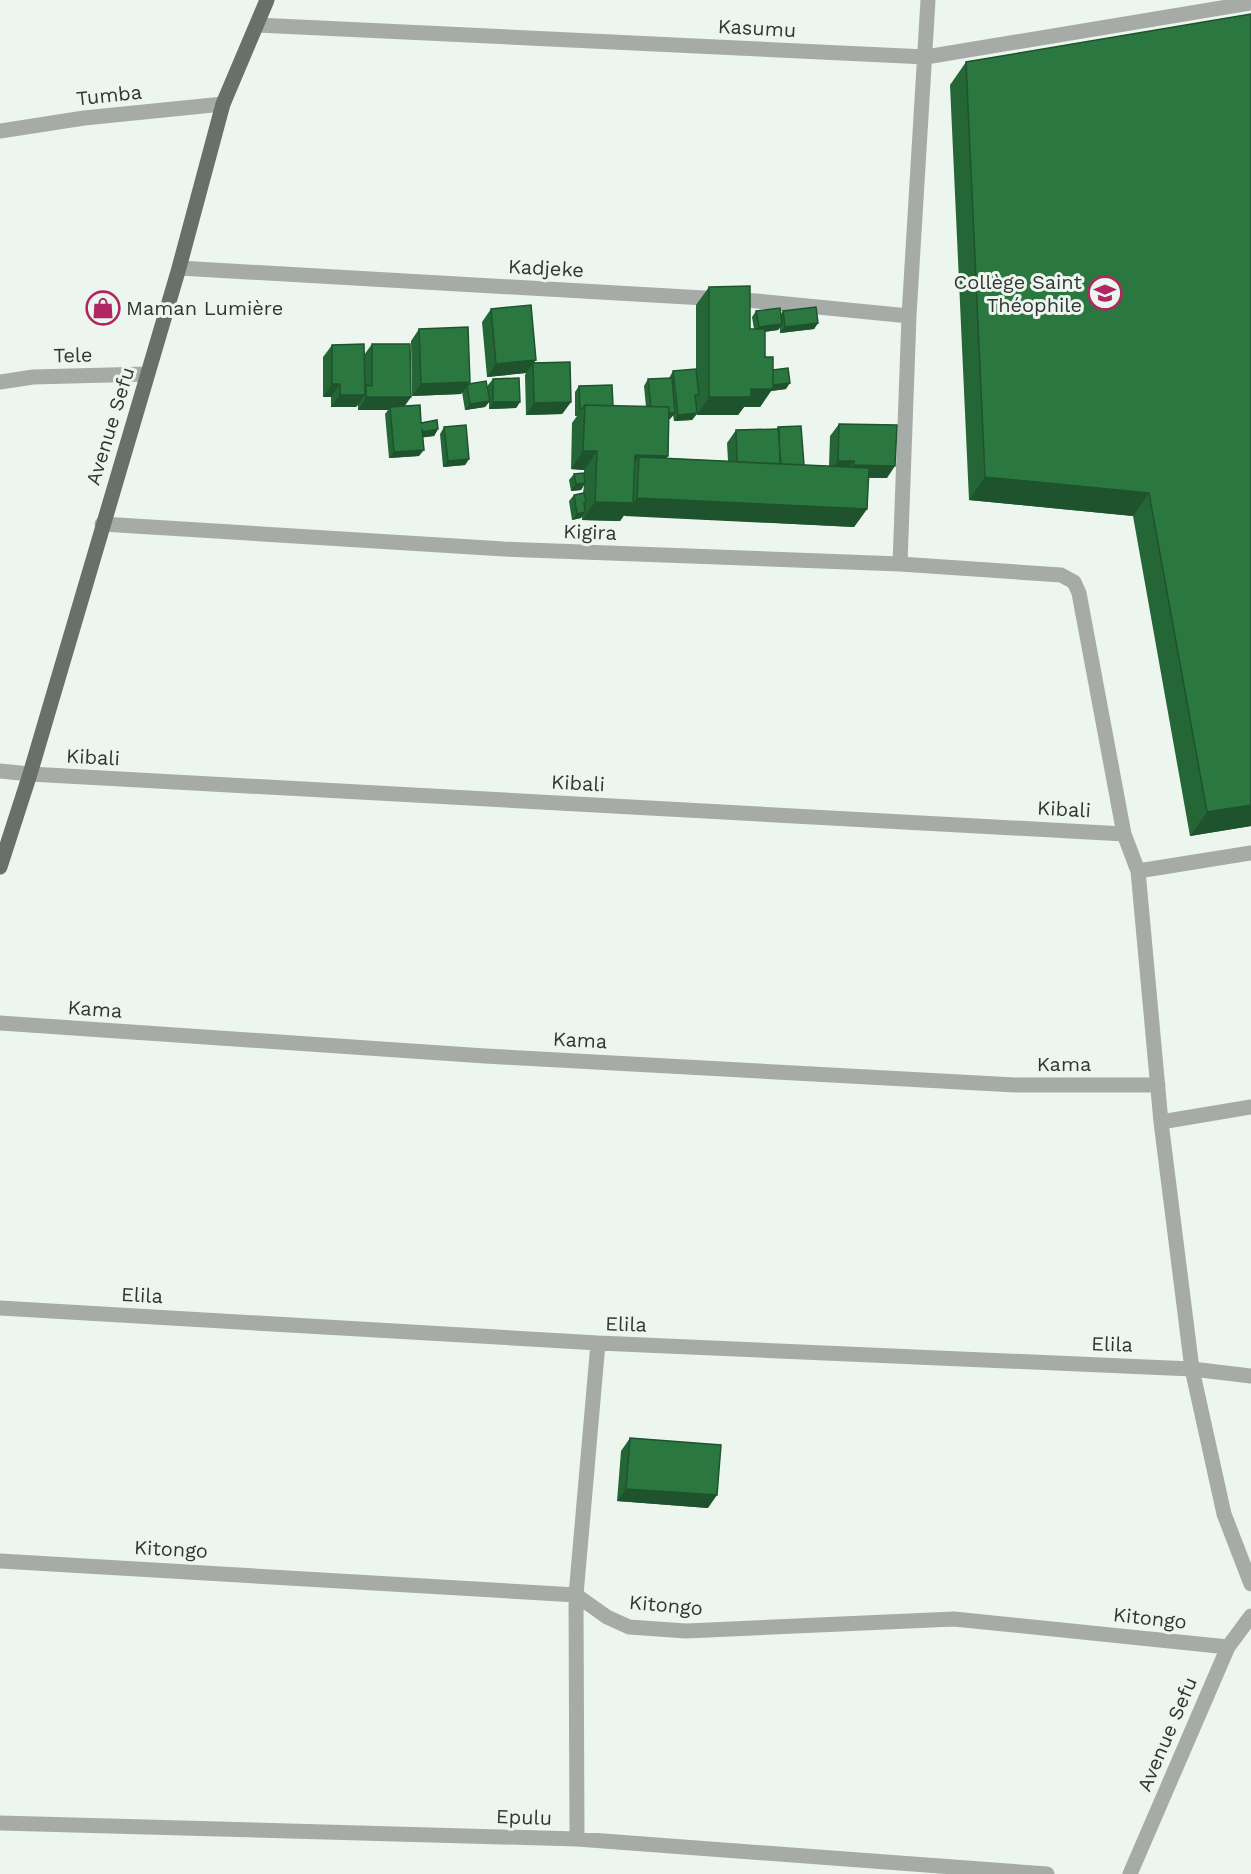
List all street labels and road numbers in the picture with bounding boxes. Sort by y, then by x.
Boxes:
street label: Kasumu [717,14,797,42]
street label: Tumba [75,80,143,110]
street label: Kadjeke [507,254,585,282]
street label: Tele [53,343,93,367]
street label: Avenue Sefu [81,364,139,488]
street label: Kigira [563,519,617,545]
street label: Kibali [66,744,120,770]
street label: Kibali [551,770,605,796]
street label: Kibali [1037,796,1091,822]
street label: Kama [67,995,123,1023]
street label: Kama [552,1027,608,1053]
street label: Kama [1037,1052,1091,1076]
street label: Elila [121,1282,163,1308]
street label: Elila [605,1311,647,1337]
street label: Elila [1091,1331,1133,1357]
street label: Kitongo [134,1535,208,1563]
street label: Kitongo [628,1590,704,1620]
street label: Kitongo [1112,1602,1188,1634]
street label: Avenue Sefu [1132,1673,1202,1795]
street label: Epulu [496,1804,552,1830]

